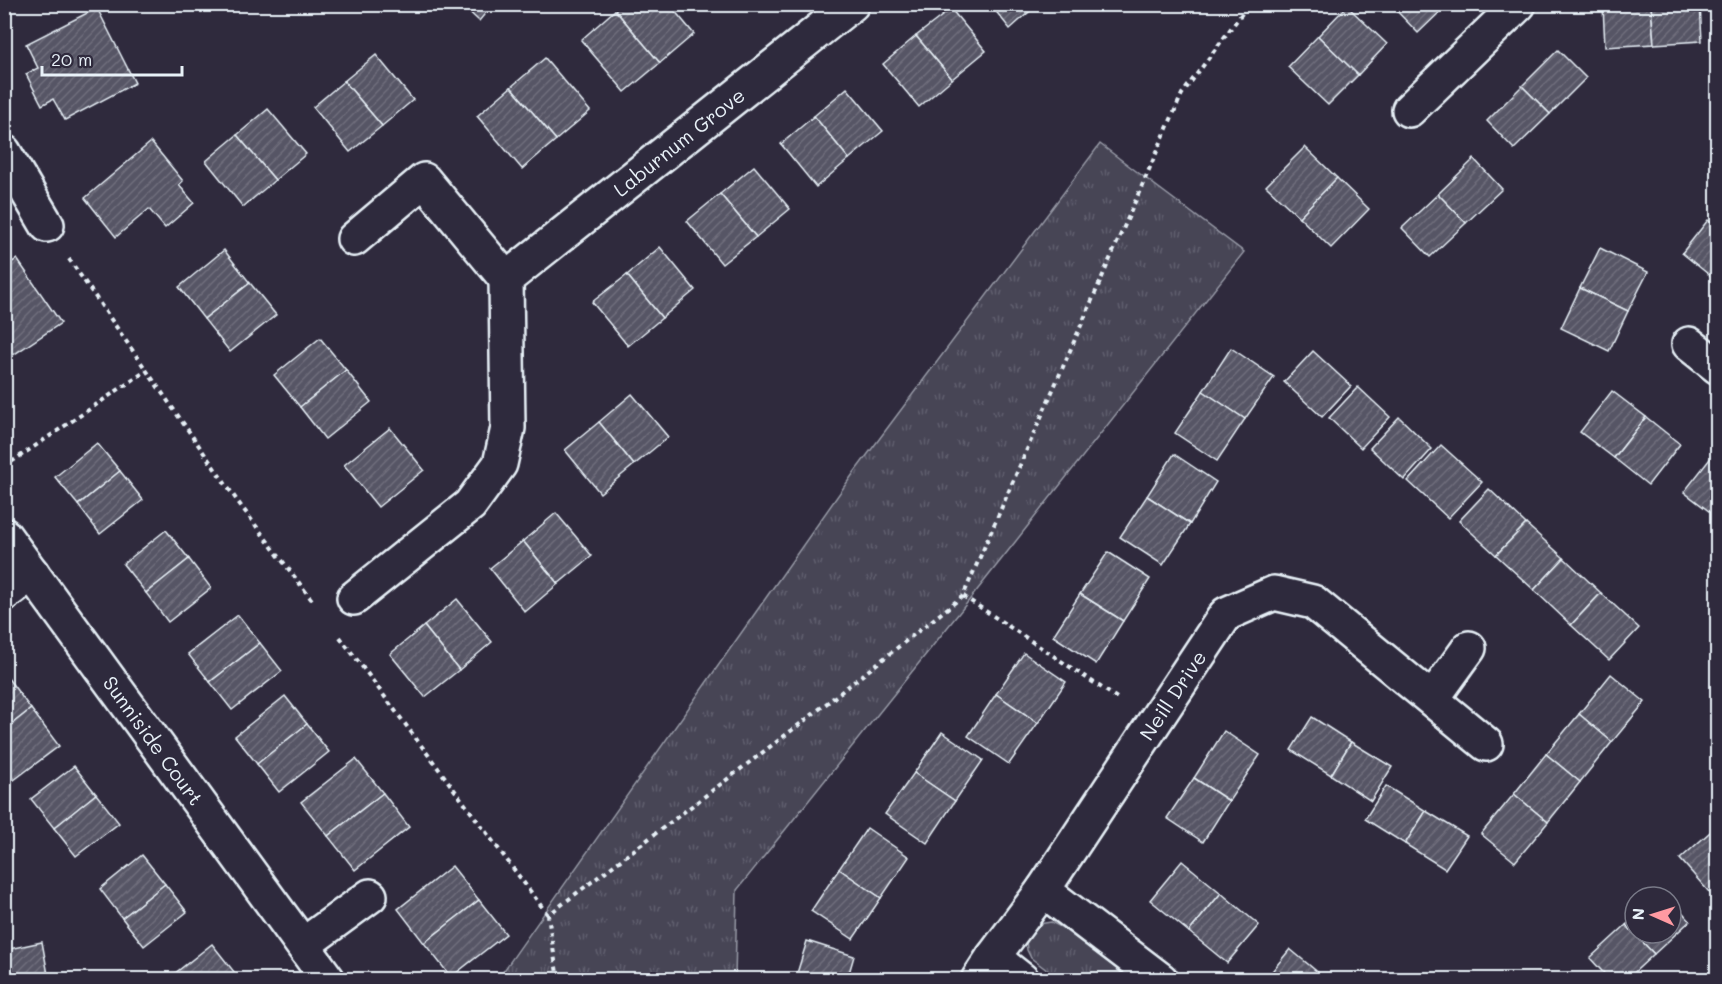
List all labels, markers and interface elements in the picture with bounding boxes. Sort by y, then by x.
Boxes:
scale bar [42,39,182,77]
text: 20 m [51,47,92,71]
street label: Laburnum Grove [608,81,750,202]
street label: Neill Drive [1133,645,1211,745]
street label: Sunniside Court [98,671,209,810]
north arrow [1623,885,1683,945]
text: N [1627,908,1648,921]

